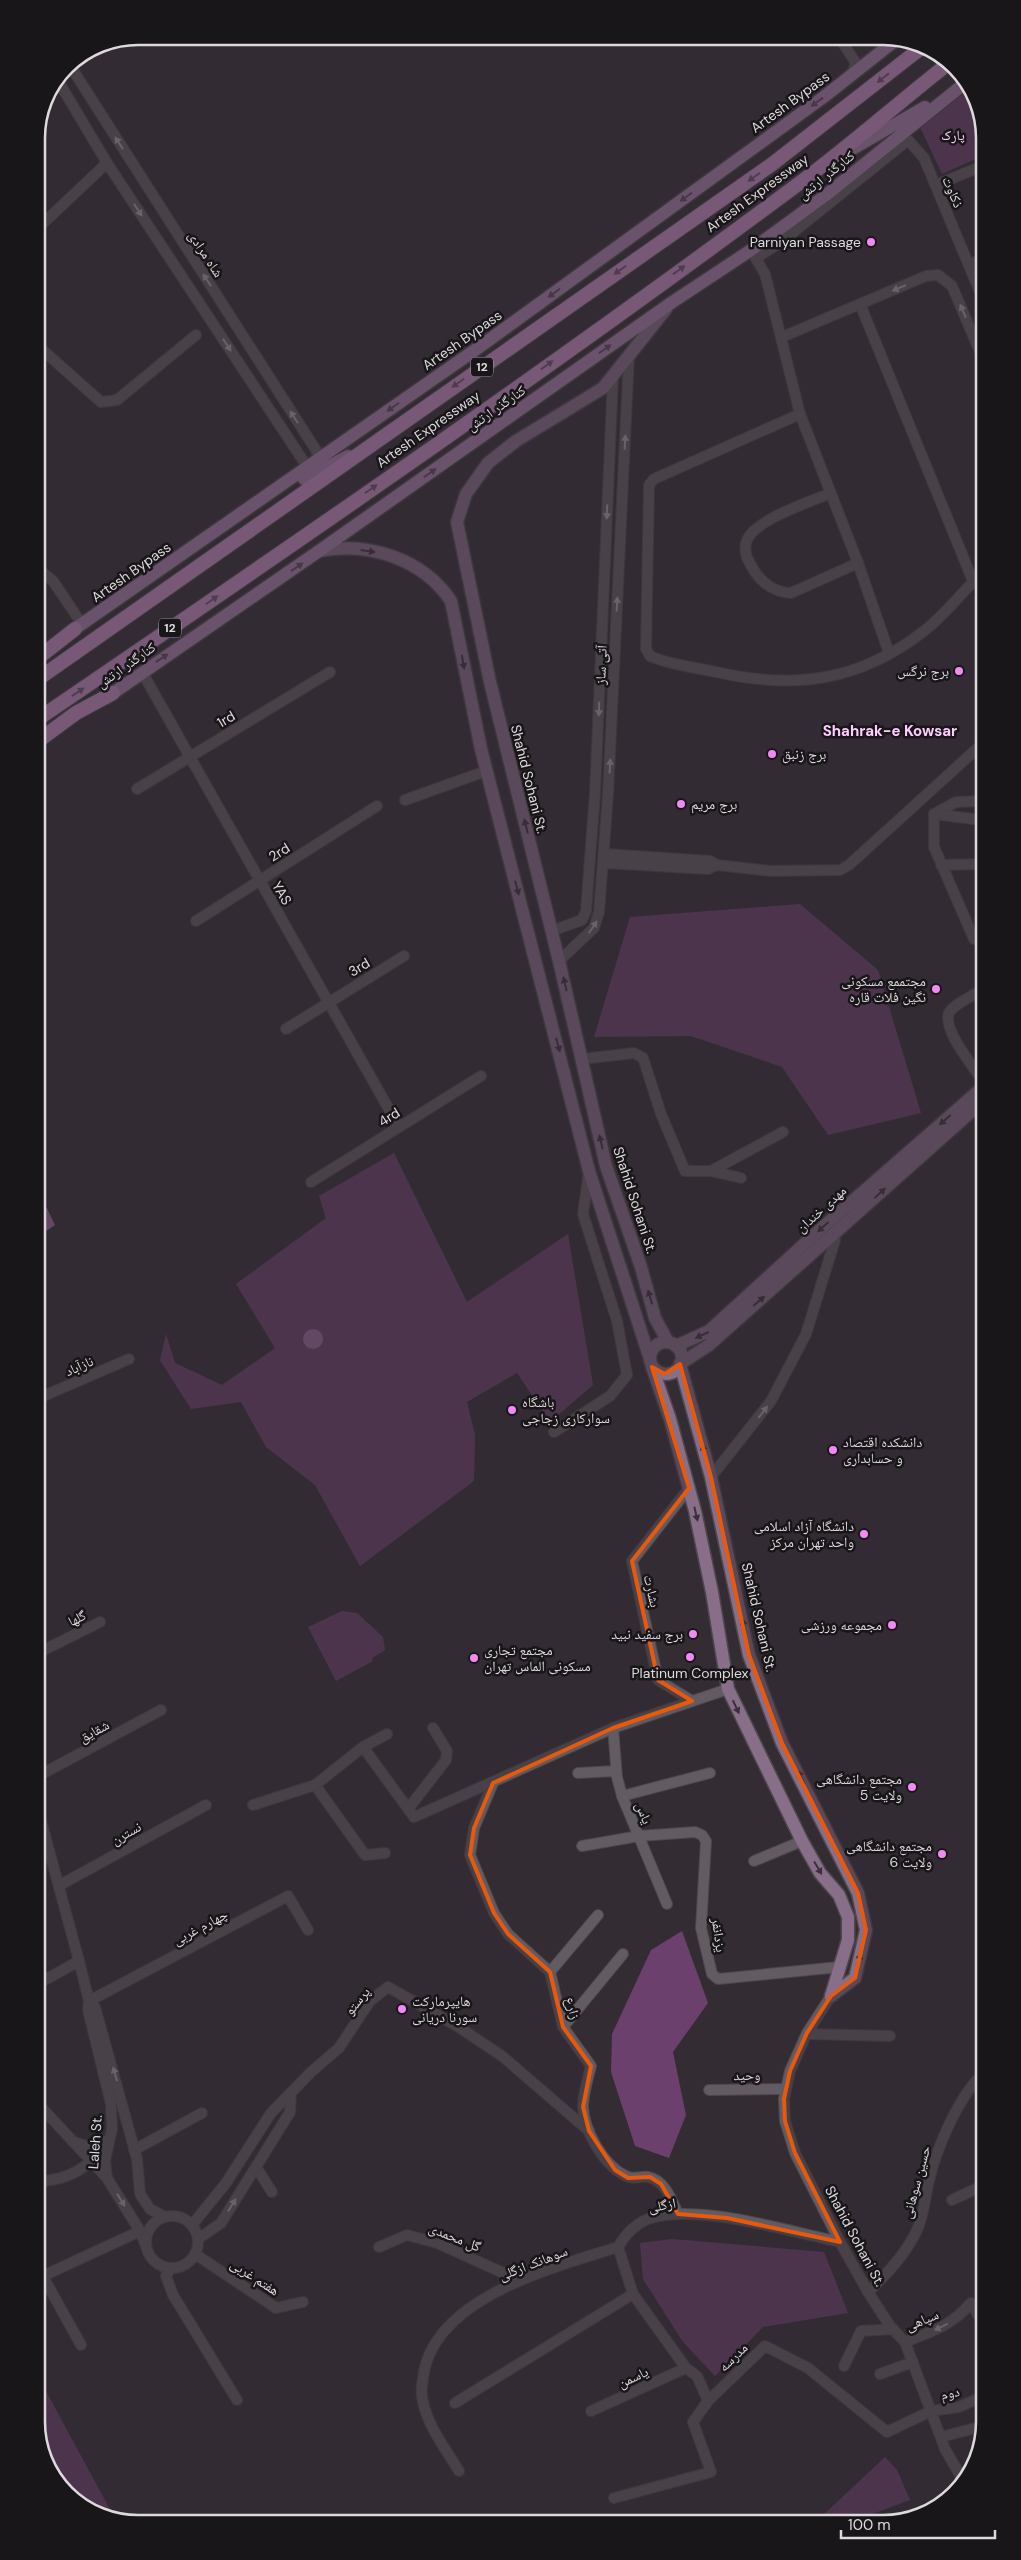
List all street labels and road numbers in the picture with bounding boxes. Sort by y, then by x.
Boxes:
street label: Artesh Bypass [747,67,833,137]
street label: کنارگذر ارتش [794,146,858,203]
street label: Artesh Expressway [702,150,812,236]
street label: ذکاوت [938,174,968,211]
street label: شاه مرادی [184,227,228,281]
street label: Artesh Bypass [419,306,505,374]
road number: 12 [471,358,493,377]
street label: کنارگذر ارتش [463,381,529,435]
street label: Artesh Expressway [373,386,483,471]
street label: Artesh Bypass [88,538,174,606]
road number: 12 [159,618,181,638]
street label: کنارگذر ارتش [93,638,159,692]
street label: آتی ساز [591,644,611,686]
street label: 1rd [214,707,238,731]
street label: Shahid Sohani St. [507,723,551,835]
street label: 2rd [265,839,293,865]
street label: YAS [268,878,296,908]
street label: 3rd [345,954,373,980]
street label: 4rd [375,1103,403,1131]
street label: Shahid Sohani St. [609,1144,661,1256]
street label: مهدی خندان [792,1182,850,1236]
street label: نازآباد [62,1352,96,1380]
street label: Shahid Sohani St. [738,1561,780,1673]
street label: بشارت [640,1573,665,1609]
street label: گلها [65,1606,89,1630]
street label: شقایق [76,1716,113,1747]
street label: یاس [631,1799,657,1827]
street label: نسترن [108,1817,144,1849]
street label: چهارم غربی [169,1905,231,1950]
street label: یزدانفر [708,1916,730,1954]
street label: پرستو [340,1983,374,2019]
street label: زارع [560,1995,585,2022]
street label: وحید [733,2066,761,2084]
street label: Laleh St. [84,2114,106,2170]
street label: حسین سوهانی [898,2143,934,2221]
street label: Shahid Sohani St. [821,2183,889,2290]
street label: ازگلی [647,2194,677,2216]
street label: گل محمدی [426,2218,484,2256]
street label: سوهانک ازگلی [496,2242,570,2284]
street label: هفتم غربی [227,2255,283,2300]
street label: سپاهی [903,2305,941,2335]
street label: مدرسه [715,2339,751,2375]
street label: یاسمن [615,2362,651,2392]
street label: دوم [939,2382,962,2405]

